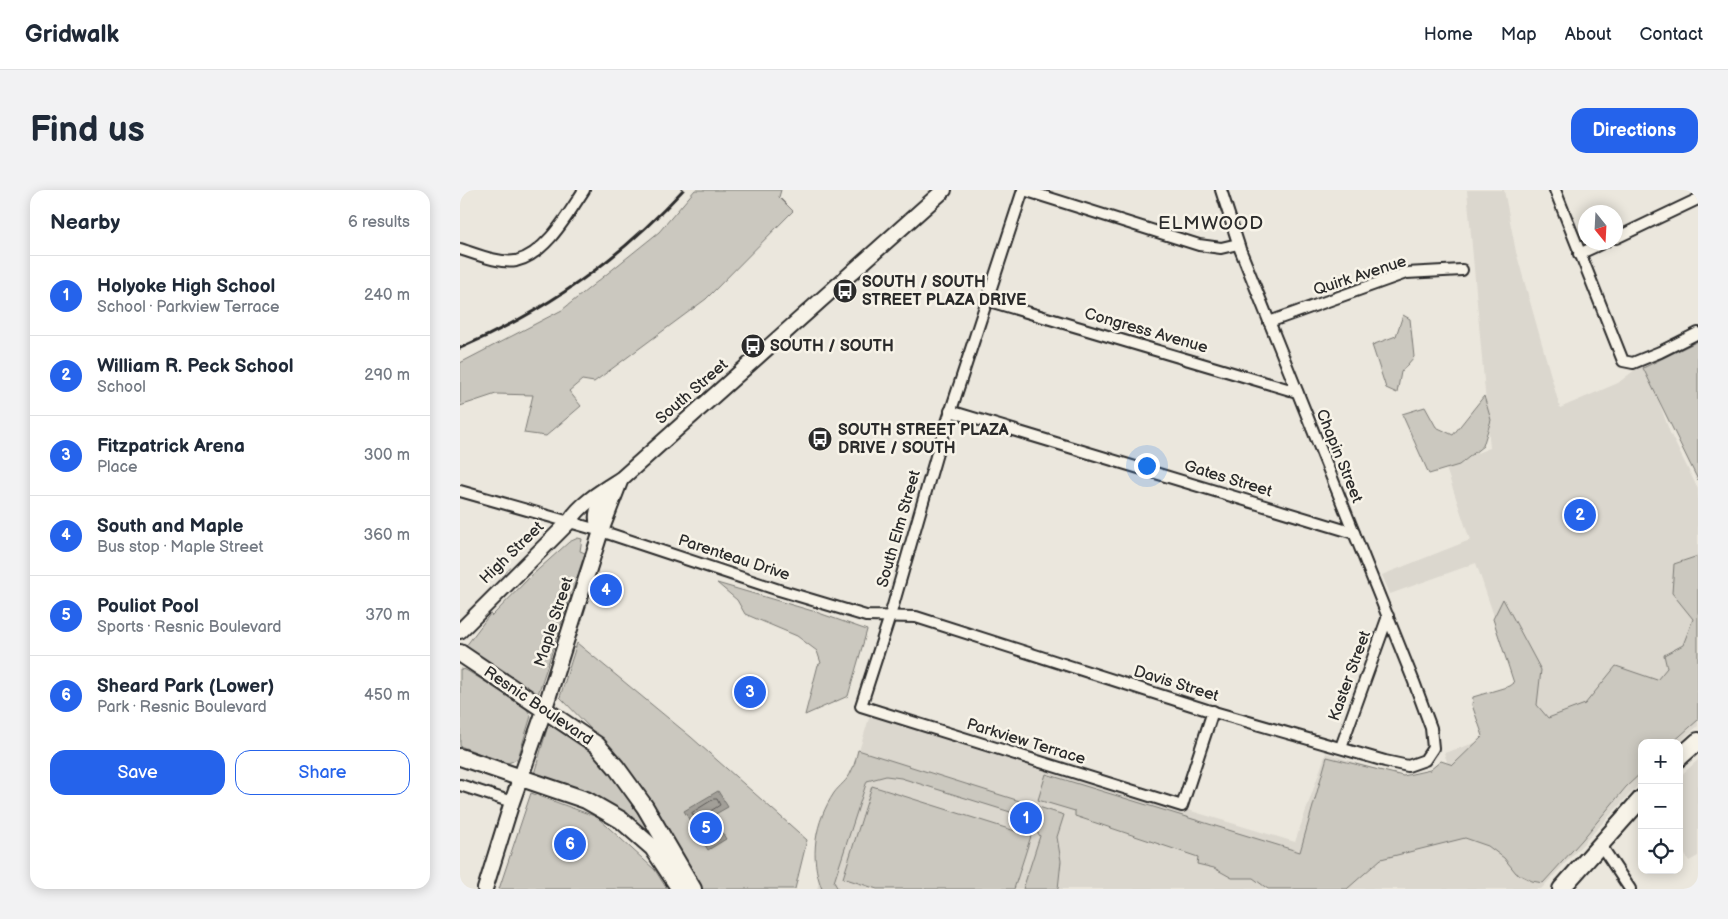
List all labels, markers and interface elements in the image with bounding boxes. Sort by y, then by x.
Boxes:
text: Gridwalk [25,20,119,49]
text: Home [1424,24,1473,45]
text: Map [1501,24,1537,45]
text: About [1565,24,1612,45]
text: Contact [1640,24,1703,45]
button: Directions [1571,108,1698,153]
text: Find us [30,109,145,152]
north arrow [1578,205,1623,250]
text: Nearby [50,210,120,235]
district label: ELMWOOD [1158,212,1264,235]
text: 6 results [348,213,410,232]
street label: Quirk Avenue [1311,252,1409,300]
place label: SOUTH / SOUTH STREET PLAZA DRIVE [862,273,1026,310]
text: Holyoke High School [97,275,275,298]
bus stop icon: SOUTH / SOUTH STREET PLAZA DRIVE [832,278,858,304]
text: 1 [63,286,69,305]
text: 240 m [364,286,410,305]
text: School · Parkview Terrace [97,298,280,317]
street label: Congress Avenue [1082,304,1210,358]
bus stop icon: SOUTH / SOUTH [740,333,766,359]
place label: SOUTH / SOUTH [770,337,894,356]
text: William R. Peck School [97,355,293,378]
street label: South Street [652,356,732,428]
text: 2 [61,366,71,385]
text: 290 m [364,366,410,385]
text: School [97,378,146,397]
street label: Chapin Street [1312,406,1366,506]
place label: SOUTH STREET PLAZA DRIVE / SOUTH [838,421,1009,458]
bus stop icon: SOUTH STREET PLAZA DRIVE / SOUTH [807,426,833,452]
text: Fitzpatrick Arena [97,435,245,458]
text: 3 [61,446,71,465]
text: 300 m [364,446,410,465]
your location [1134,453,1160,479]
street label: Gates Street [1182,457,1274,501]
text: Place [97,458,138,477]
street label: South Elm Street [873,468,925,590]
pin: 2 [1564,496,1596,534]
text: South and Maple [97,515,244,538]
street label: High Street [476,518,548,588]
text: 4 [61,526,71,545]
text: 360 m [363,526,410,545]
street label: Parenteau Drive [676,531,793,585]
text: Bus stop · Maple Street [97,538,263,557]
pin: 4 [590,571,622,609]
street label: Maple Street [531,575,577,669]
text: Pouliot Pool [97,595,199,618]
text: 5 [61,606,71,625]
text: 370 m [365,606,410,625]
text: Sports · Resnic Boulevard [97,618,281,637]
street label: Kaster Street [1325,628,1375,724]
street label: Davis Street [1131,662,1221,706]
street label: Resnic Boulevard [480,663,596,749]
pin: 3 [734,673,766,711]
text: Sheard Park (Lower) [97,675,274,698]
text: 6 [61,686,71,705]
text: 450 m [364,686,410,705]
text: Park · Resnic Boulevard [97,698,267,717]
street label: Parkview Terrace [964,715,1088,769]
map controls [1638,739,1683,874]
button: + [1638,739,1683,784]
button: Save [50,750,225,795]
button: Share [235,750,410,795]
button: − [1638,784,1683,829]
pin: 1 [1010,799,1042,837]
pin: 5 [690,809,722,847]
pin: 6 [554,825,586,863]
button: locate [1638,829,1683,874]

